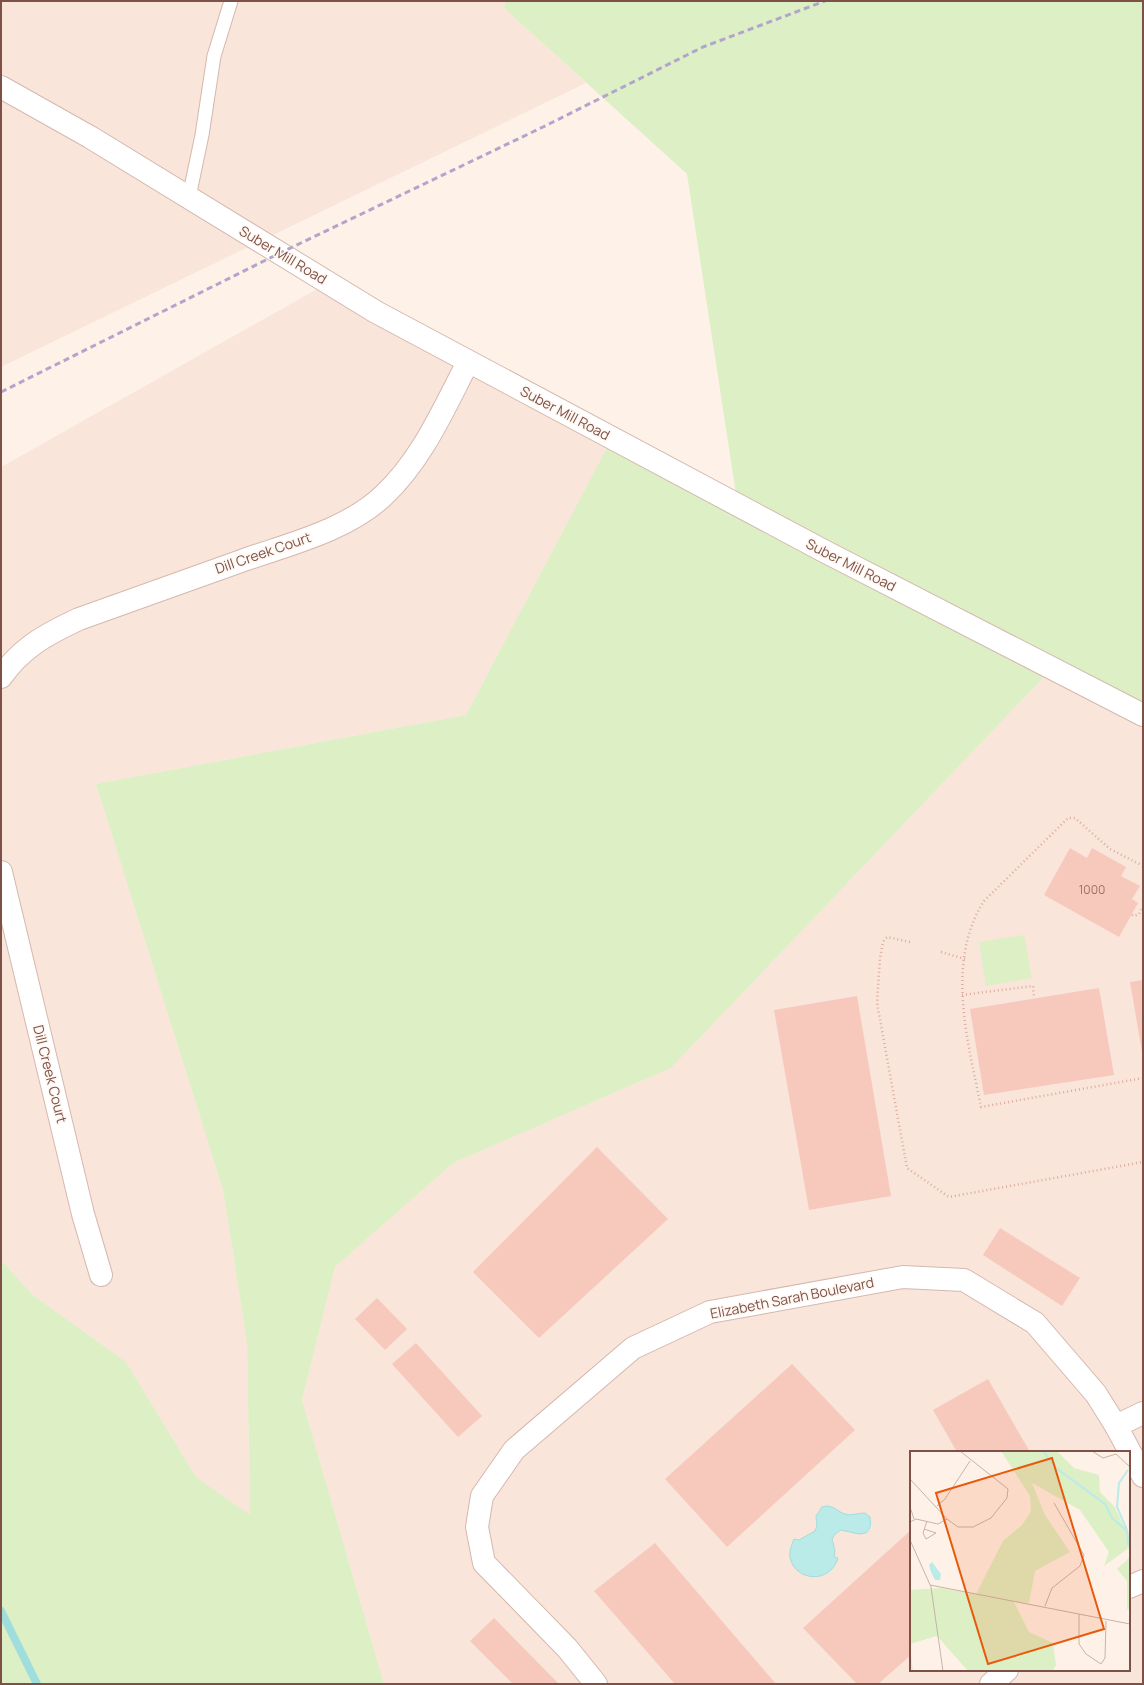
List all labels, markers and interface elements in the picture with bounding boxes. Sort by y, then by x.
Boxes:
street label: Suber Mill Road [236,221,331,288]
street label: Suber Mill Road [517,381,613,444]
street label: Dill Creek Court [212,527,314,578]
street label: Suber Mill Road [803,534,900,595]
house number: 1000 [1079,881,1105,898]
street label: Dill Creek Court [29,1023,72,1125]
street label: Elizabeth Sarah Boulevard [708,1272,875,1323]
inset map [910,1451,1130,1671]

